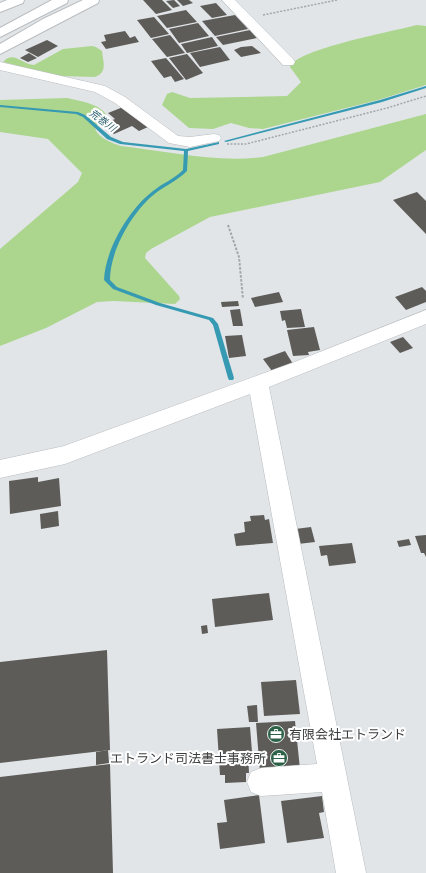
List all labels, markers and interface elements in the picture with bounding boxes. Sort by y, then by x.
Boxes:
water label: 荒巻川 [87,106,119,134]
office icon: 有限会社エトランド [266,724,286,744]
place label: 有限会社エトランド [289,726,406,742]
office icon: エトランド司法書士事務所 [269,748,289,768]
place label: エトランド司法書士事務所 [110,750,266,766]

